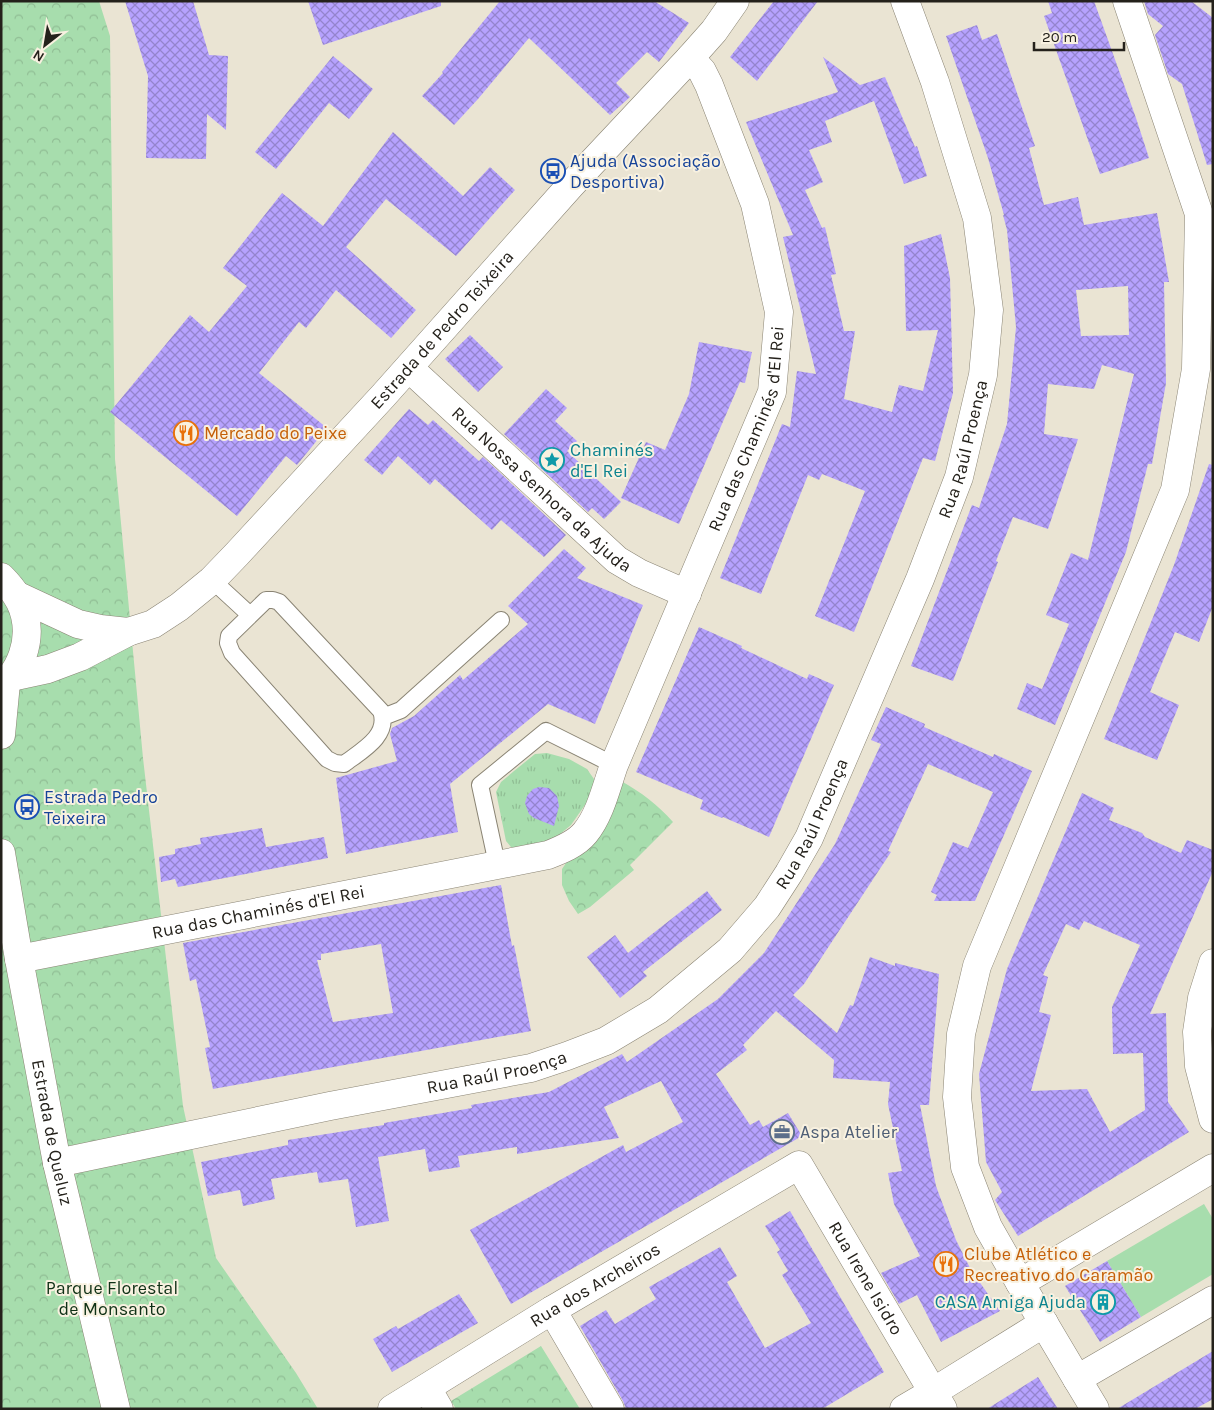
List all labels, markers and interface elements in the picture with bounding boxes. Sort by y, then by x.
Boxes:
north arrow [20,20,70,70]
scale bar [1034,20,1124,52]
text: 20 m [1042,28,1077,46]
text: N [30,46,47,66]
place label: Ajuda (Associação Desportiva) [570,150,721,193]
bus stop icon: Ajuda (Associação Desportiva) [540,158,566,184]
street label: Estrada de Pedro Teixeira [366,246,518,414]
street label: Rua das Chaminés d'El Rei [703,325,789,535]
street label: Rua Raúl Proença [933,378,993,522]
street label: Rua Nossa Senhora da Ajuda [447,402,636,577]
restaurant icon: Mercado do Peixe [173,420,199,446]
place label: Mercado do Peixe [204,422,347,444]
place label: Chaminés d'El Rei [570,439,654,482]
place icon: Chaminés d'El Rei [539,447,565,473]
street label: Rua Raúl Proença [770,755,853,893]
place label: Estrada Pedro Teixeira [44,786,158,829]
bus stop icon: Estrada Pedro Teixeira [14,794,40,820]
street label: Rua das Chaminés d'El Rei [150,880,367,944]
street label: Rua Raúl Proença [425,1046,570,1098]
street label: Estrada de Queluz [27,1058,78,1207]
office icon: Aspa Atelier [769,1119,795,1145]
place label: Aspa Atelier [800,1121,898,1143]
street label: Rua Irene Isidro [824,1217,908,1339]
street label: Rua dos Archeiros [526,1238,664,1332]
place label: Clube Atlético e Recreativo do Caramão [964,1243,1153,1286]
restaurant icon: Clube Atlético e Recreativo do Caramão [933,1251,959,1277]
park label: Parque Florestal de Monsanto [46,1277,178,1320]
building icon: CASA Amiga Ajuda [1090,1289,1116,1315]
place label: CASA Amiga Ajuda [935,1291,1086,1313]

